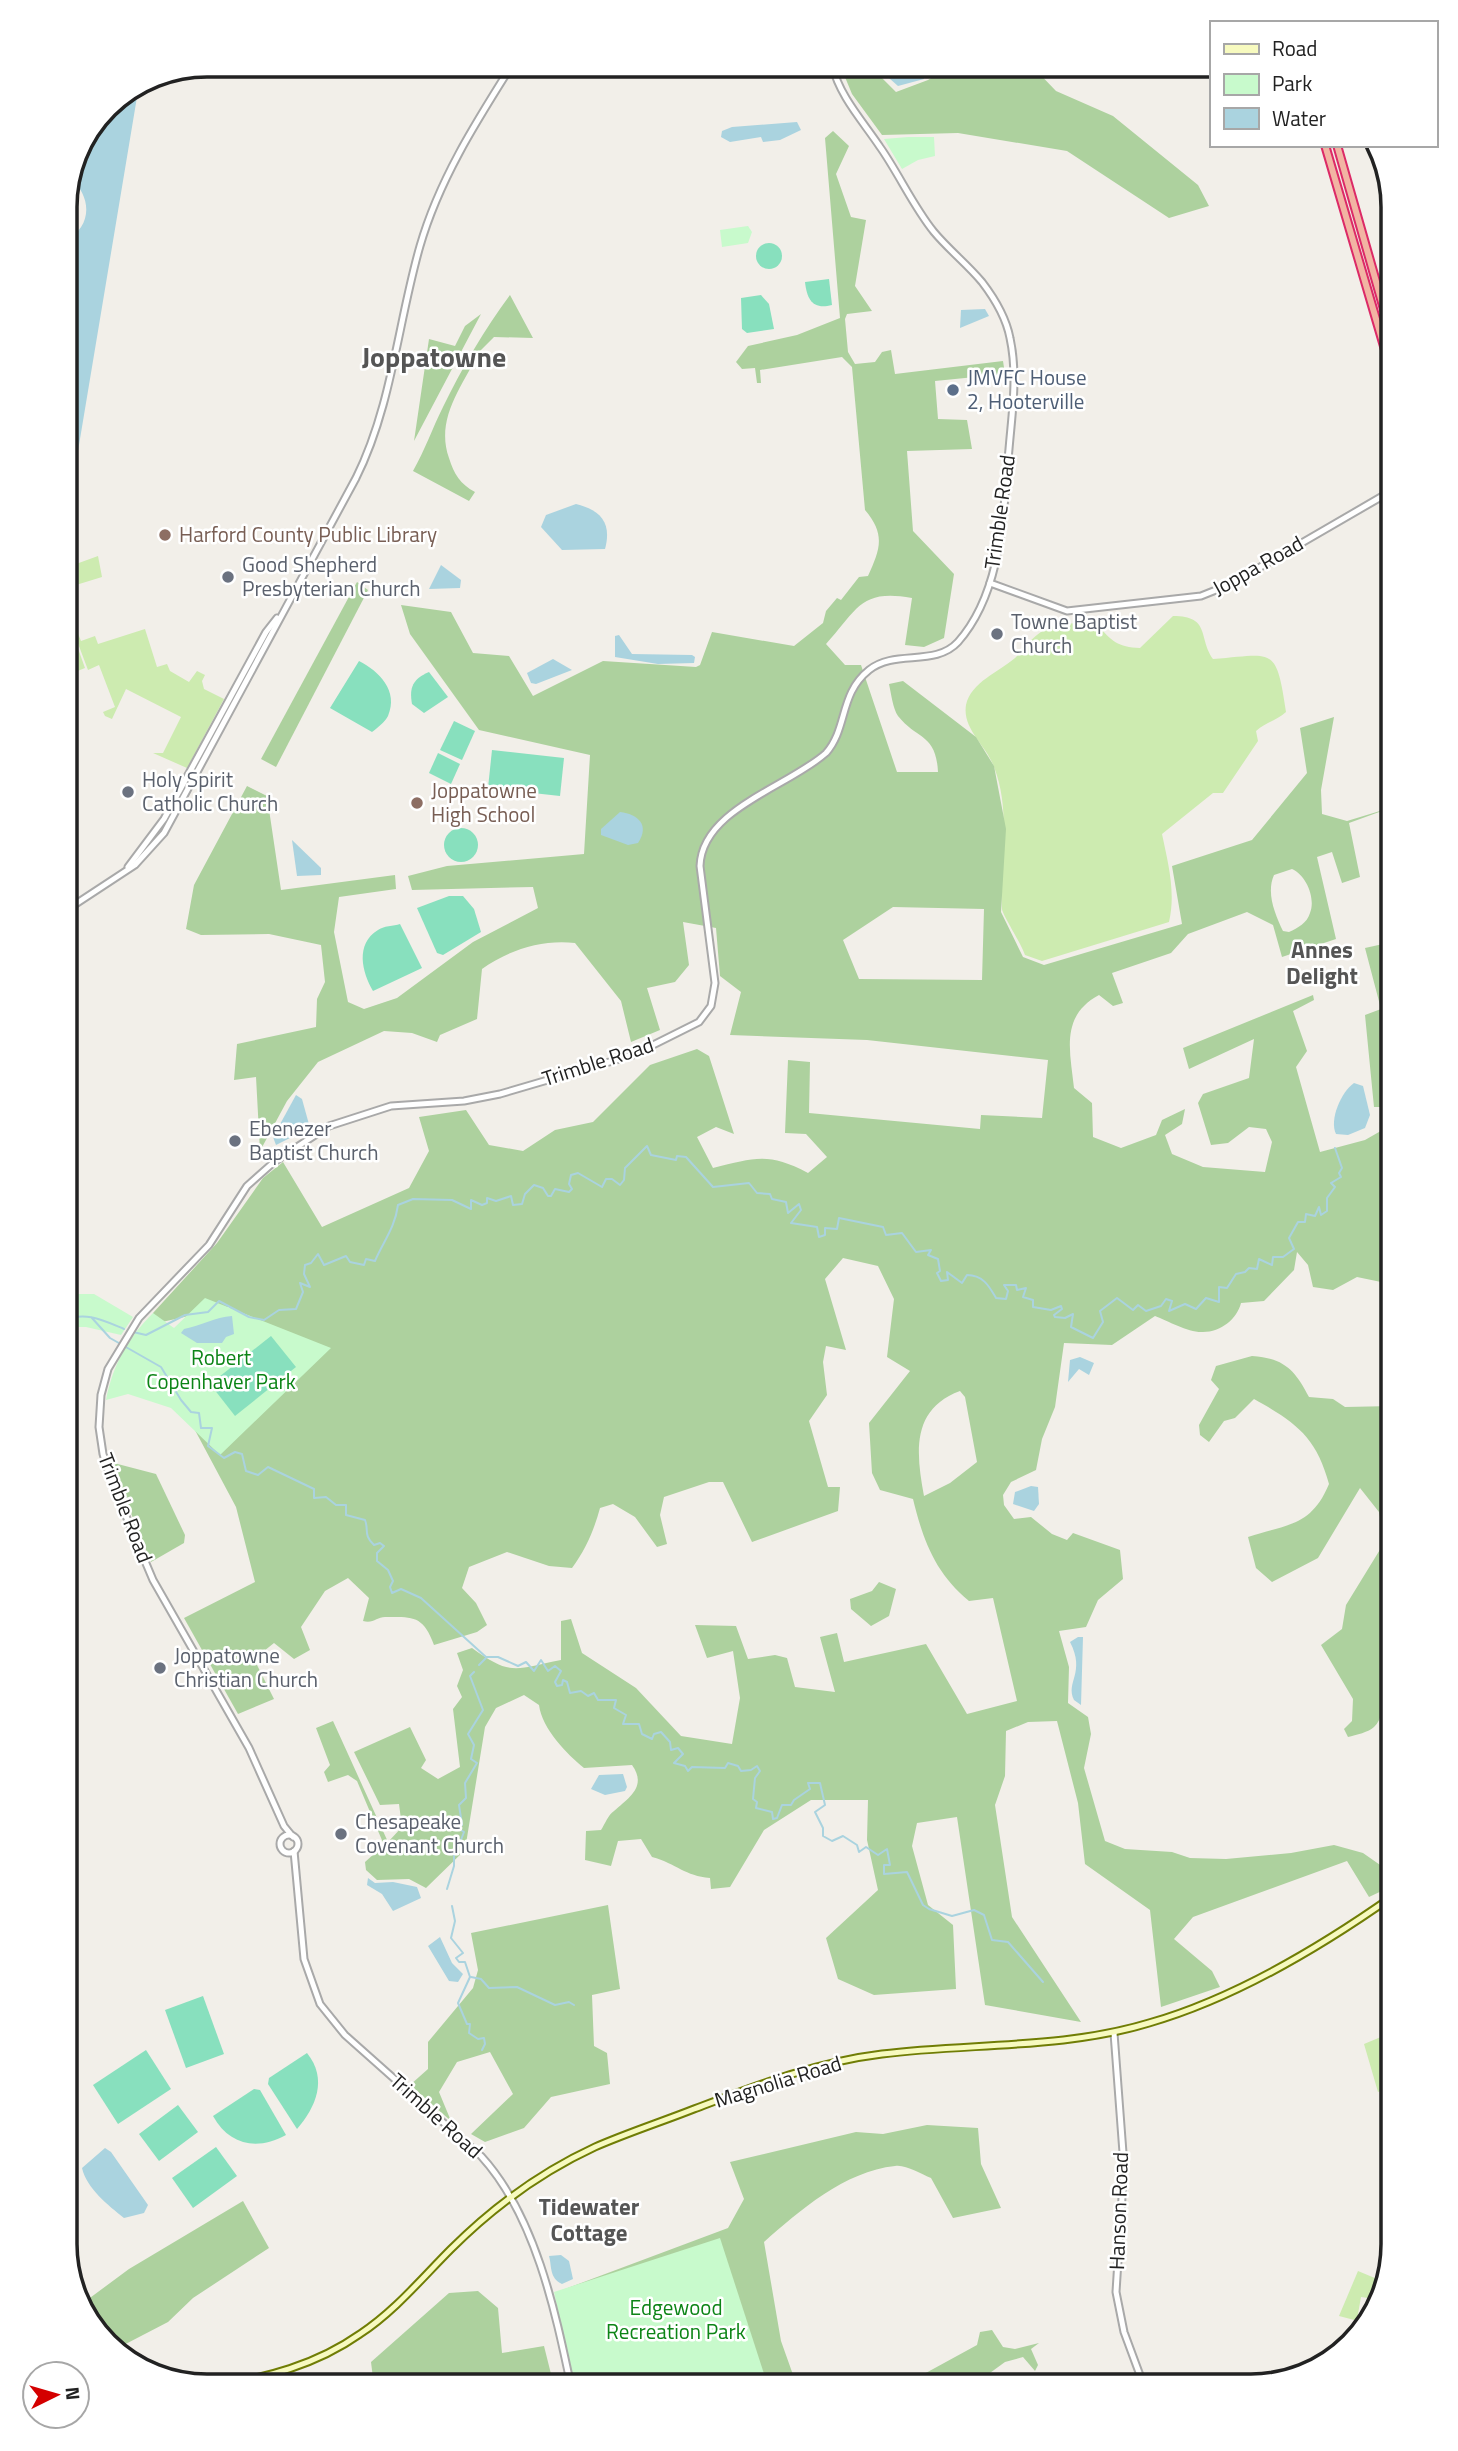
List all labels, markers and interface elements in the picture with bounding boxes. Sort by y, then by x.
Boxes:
legend [1210,21,1437,147]
text: Road [1272,32,1317,64]
text: Park [1272,67,1312,99]
text: Water [1272,102,1326,134]
district label: Joppatowne [362,335,506,378]
place label: JMVFC House 2, Hooterville [967,361,1087,417]
marker: JMVFC House 2, Hooterville [945,382,961,398]
street label: Trimble Road [975,453,1023,571]
place label: Harford County Public Library [179,518,437,550]
marker: Harford County Public Library [157,527,173,543]
street label: Joppa Road [1206,527,1309,603]
place label: Good Shepherd Presbyterian Church [242,548,420,604]
marker: Good Shepherd Presbyterian Church [220,569,236,585]
place label: Towne Baptist Church [1011,605,1138,661]
marker: Towne Baptist Church [989,626,1005,642]
place label: Holy Spirit Catholic Church [142,763,278,819]
place label: Joppatowne High School [431,774,537,830]
marker: Holy Spirit Catholic Church [120,784,136,800]
marker: Joppatowne High School [409,795,425,811]
district label: Annes Delight [1286,932,1358,993]
street label: Trimble Road [538,1028,657,1094]
place label: Ebenezer Baptist Church [249,1112,379,1168]
marker: Ebenezer Baptist Church [227,1133,243,1149]
park label: Robert Copenhaver Park [146,1341,296,1397]
street label: Trimble Road [90,1448,162,1567]
place label: Joppatowne Christian Church [174,1639,318,1695]
marker: Joppatowne Christian Church [152,1660,168,1676]
place label: Chesapeake Covenant Church [355,1805,504,1861]
marker: Chesapeake Covenant Church [333,1826,349,1842]
street label: Magnolia Road [710,2047,845,2116]
street label: Trimble Road [383,2065,490,2166]
street label: Hanson Road [1100,2151,1136,2271]
district label: Tidewater Cottage [539,2189,640,2250]
park label: Edgewood Recreation Park [606,2291,746,2347]
north arrow [21,2360,91,2430]
text: N [58,2386,88,2401]

